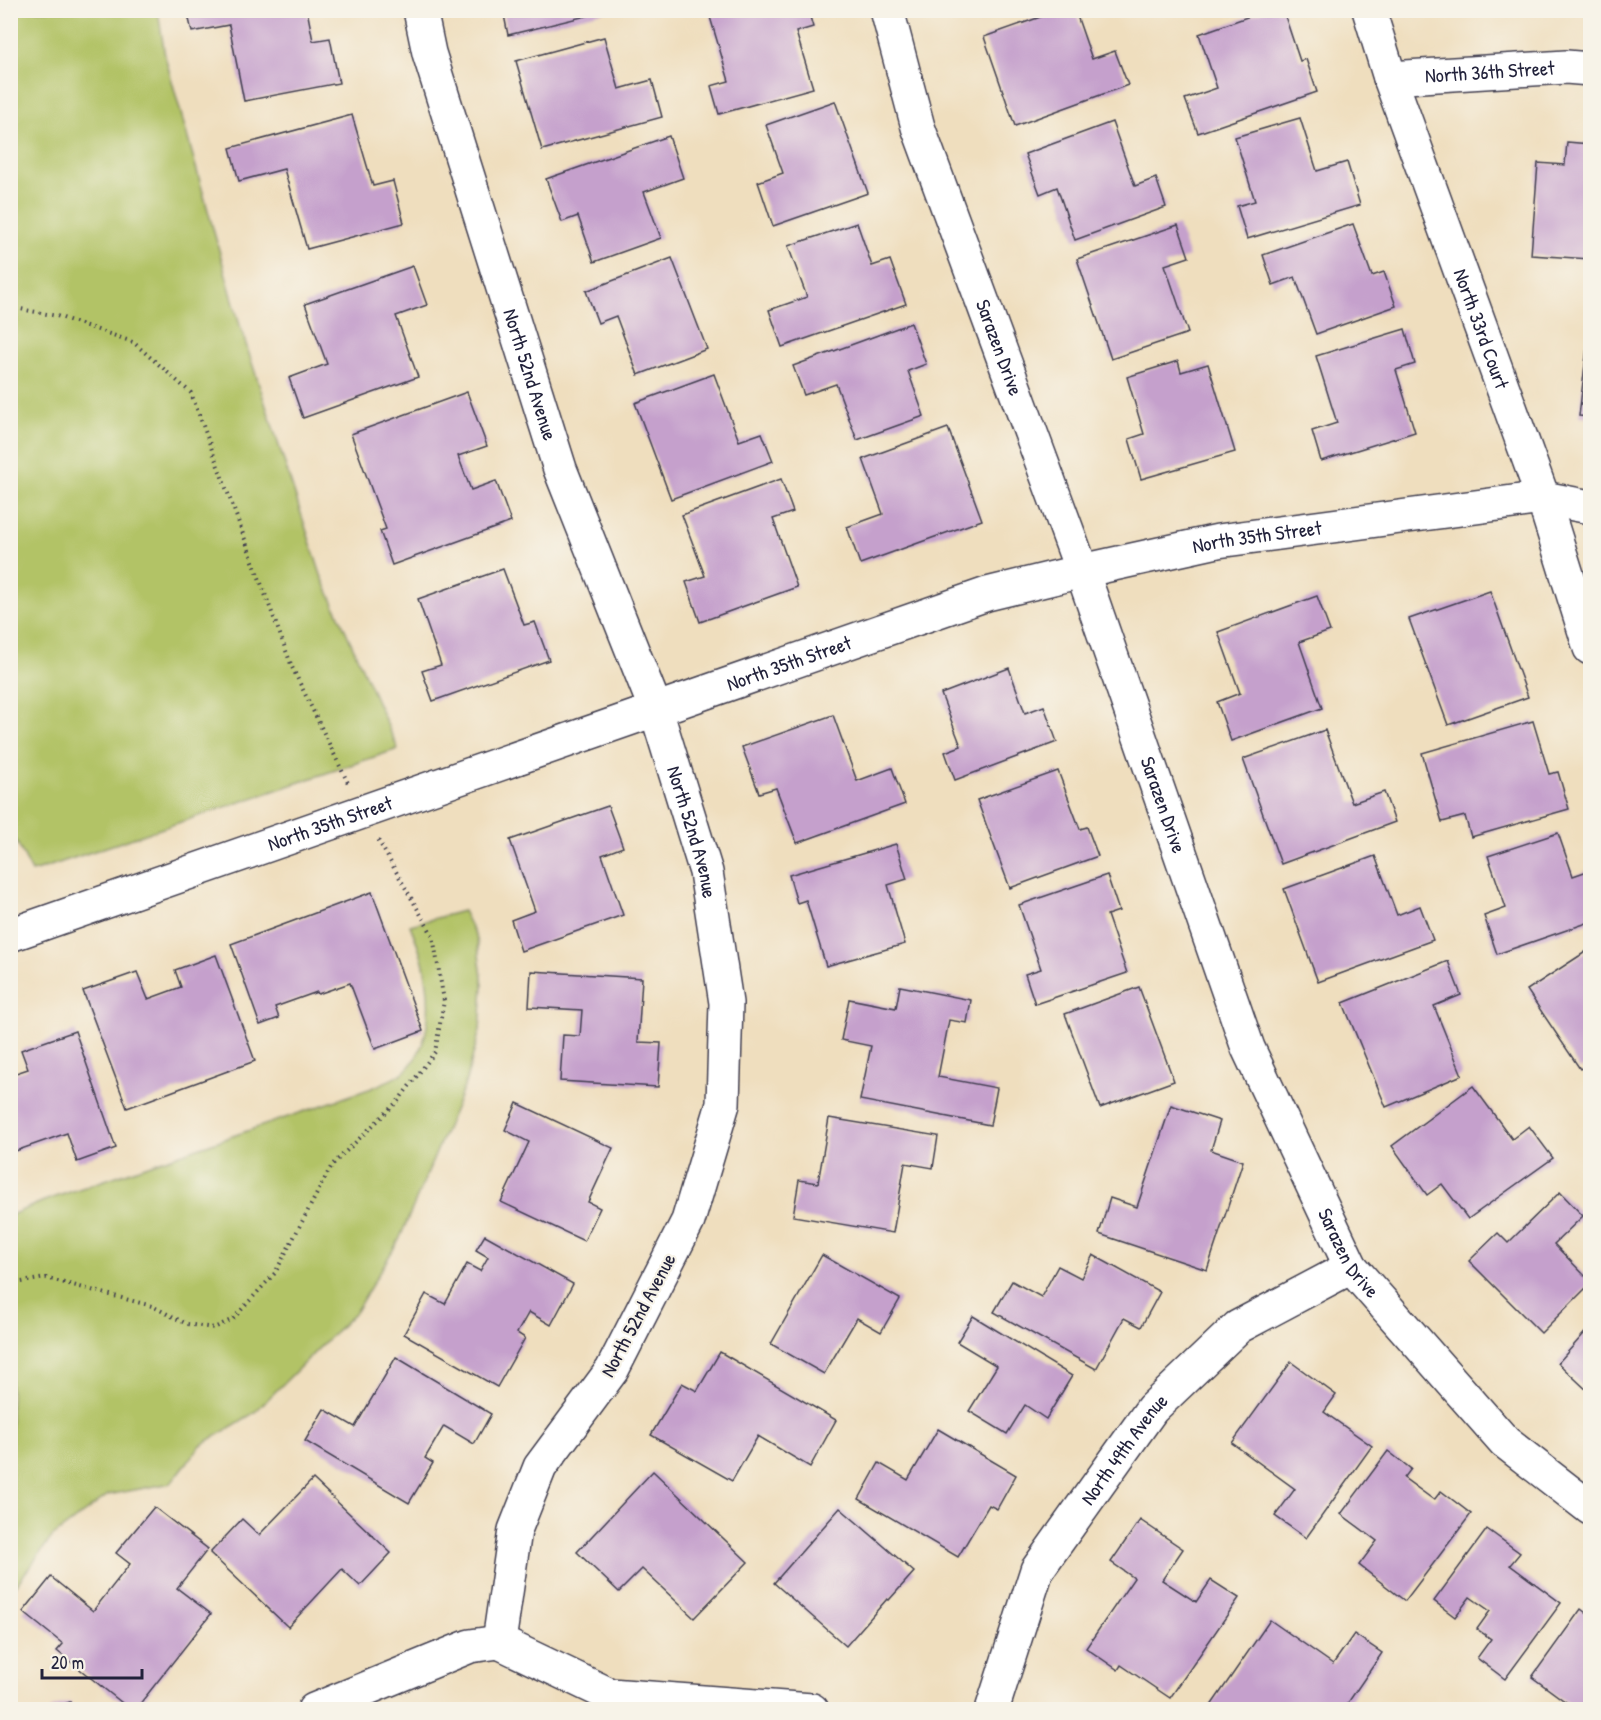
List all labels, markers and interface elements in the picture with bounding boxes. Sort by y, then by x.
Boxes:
street label: North 36th Street [1424,54,1556,89]
street label: North 33rd Court [1448,265,1516,393]
street label: Sarazen Drive [970,295,1030,399]
street label: North 52nd Avenue [497,305,564,443]
street label: North 35th Street [1190,513,1324,559]
street label: North 35th Street [723,628,856,697]
street label: Sarazen Drive [1135,753,1193,857]
street label: North 52nd Avenue [661,763,724,900]
street label: North 35th Street [264,788,397,857]
street label: Sarazen Drive [1312,1203,1386,1303]
street label: North 52nd Avenue [594,1248,681,1381]
street label: North 49th Avenue [1074,1387,1173,1510]
scale bar [42,1642,142,1680]
text: 20 m [51,1650,84,1675]

